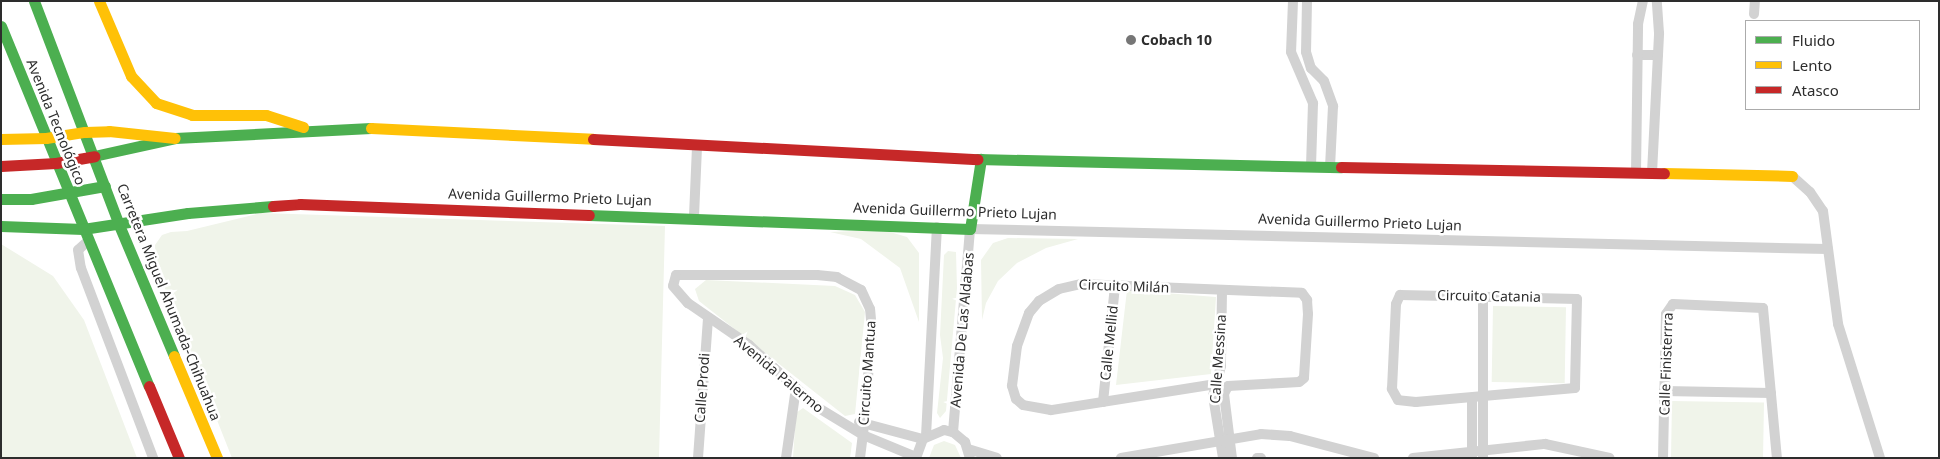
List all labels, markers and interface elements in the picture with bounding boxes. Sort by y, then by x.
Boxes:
legend [1745,20,1920,110]
text: Fluido [1792,30,1835,50]
place label: Cobach 10 [1141,32,1212,48]
marker: Cobach 10 [1125,34,1137,46]
text: Lento [1792,55,1832,75]
street label: Avenida Tecnológico [23,57,89,187]
text: Atasco [1792,80,1839,100]
street label: Carretera Miguel Ahumada-Chihuahua [114,181,224,423]
street label: Avenida Guillermo Prieto Lujan [448,185,652,209]
street label: Avenida Guillermo Prieto Lujan [853,199,1057,223]
street label: Avenida Guillermo Prieto Lujan [1258,210,1462,234]
street label: Avenida De Las Aldabas [947,252,977,408]
street label: Circuito Milán [1078,276,1170,296]
street label: Circuito Catania [1437,287,1541,305]
street label: Calle Mellid [1097,305,1121,381]
street label: Calle Finisterrra [1656,312,1676,416]
street label: Calle Messina [1206,314,1230,404]
street label: Circuito Mantua [855,320,879,426]
street label: Avenida Palermo [731,332,827,416]
street label: Calle Prodi [691,352,713,424]

